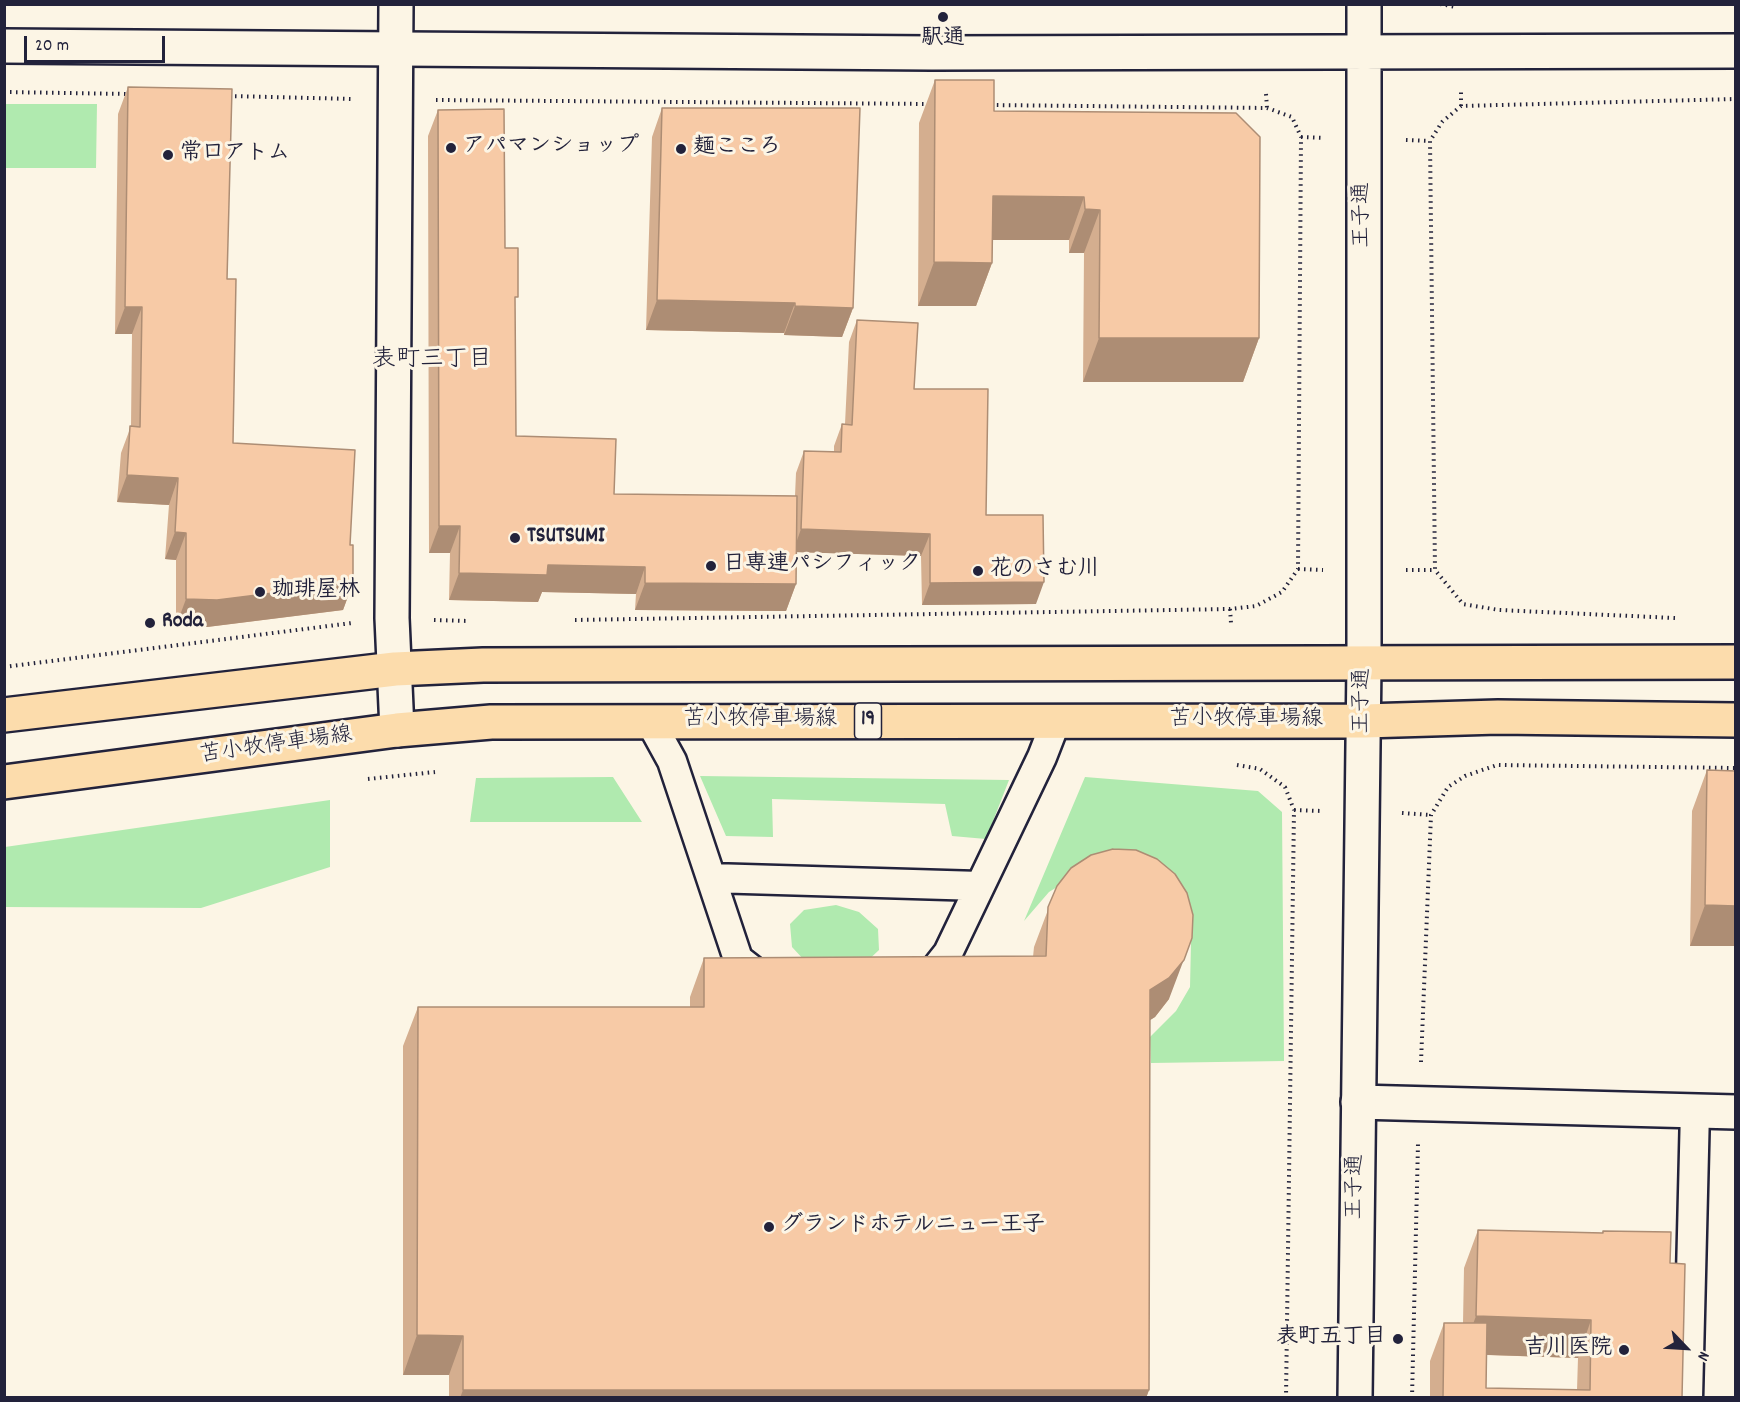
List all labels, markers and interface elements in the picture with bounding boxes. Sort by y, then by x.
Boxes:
marker: 駅通 [936,10,950,24]
scale bar [27,24,168,62]
place label: 駅通 [921,27,965,53]
text: 20 m [35,34,69,59]
place label: アパマンショップ [463,135,639,161]
place label: 麺こころ [693,136,781,162]
marker: アパマンショップ [444,141,458,155]
place label: 常口アトム [180,142,290,168]
marker: 麺こころ [674,142,688,156]
marker: 常口アトム [161,148,175,162]
street label: 王子通 [1351,182,1377,248]
district label: 表町三丁目 [372,348,492,376]
place label: TSUTSUMI [527,525,605,551]
marker: TSUTSUMI [508,531,522,545]
place label: 日専連パシフィック [723,553,921,579]
place label: 花のさむ川 [990,558,1100,584]
marker: 日専連パシフィック [704,559,718,573]
marker: 花のさむ川 [971,564,985,578]
place label: 珈琲屋林 [272,579,360,605]
marker: 珈琲屋林 [253,585,267,599]
place label: Roda [162,610,203,636]
marker: Roda [143,616,157,630]
street label: 王子通 [1350,668,1378,734]
road number: 19 [854,703,882,739]
street label: 苫小牧停車場線 [683,708,837,734]
street label: 苫小牧停車場線 [1169,708,1323,734]
street label: 苫小牧停車場線 [198,723,354,771]
street label: 王子通 [1343,1154,1371,1220]
place label: グランドホテルニュー王子 [781,1214,1045,1240]
marker: グランドホテルニュー王子 [762,1220,776,1234]
north arrow [1656,1318,1716,1378]
place label: 表町五丁目 [1276,1326,1386,1352]
marker: 表町五丁目 [1391,1332,1405,1346]
place label: 吉川医院 [1524,1337,1612,1363]
marker: 吉川医院 [1617,1343,1631,1357]
text: N [1691,1347,1715,1364]

